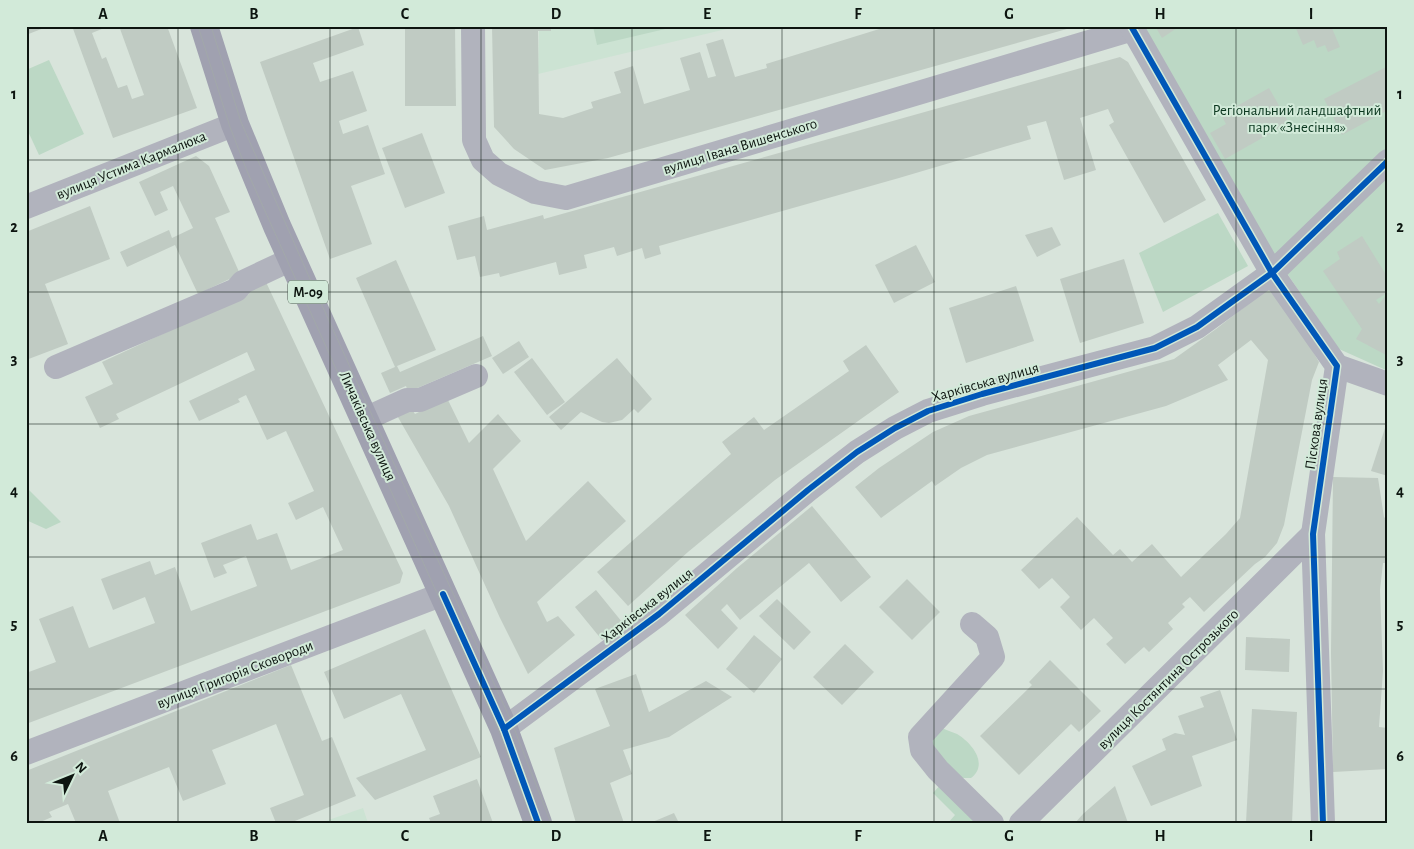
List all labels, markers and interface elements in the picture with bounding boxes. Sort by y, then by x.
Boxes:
text: A [98,6,108,22]
text: B [249,6,259,22]
text: C [401,6,410,22]
text: D [551,6,562,22]
text: E [703,6,711,22]
text: F [854,6,862,22]
text: G [1004,6,1014,22]
text: H [1154,6,1166,22]
text: I [1309,6,1313,22]
text: 1 [11,86,17,102]
text: 1 [1397,86,1403,102]
park label: Регіональний ландшафтний парк «Знесіння» [1213,103,1381,135]
street label: вулиця Івана Вишенського [661,116,819,177]
street label: вулиця Устима Кармалюка [54,128,208,202]
text: 2 [10,219,18,235]
text: 2 [1396,219,1404,235]
road number: М-09 [288,280,328,304]
text: 3 [11,351,18,367]
text: 3 [1397,351,1404,367]
street label: Харківська вулиця [930,360,1041,405]
street label: Личаківська вулиця [337,369,398,483]
street label: Піскова вулиця [1303,377,1330,471]
text: 4 [10,483,18,499]
text: 4 [1396,483,1404,499]
street label: Харківська вулиця [599,565,696,646]
street label: вулиця Костянтина Острозького [1095,606,1241,752]
text: 5 [11,616,18,632]
text: 5 [1397,616,1404,632]
street label: вулиця Григорія Сковороди [155,638,315,711]
text: 6 [10,748,18,764]
text: 6 [1396,748,1404,764]
north arrow [48,752,98,802]
text: N [72,759,89,776]
text: A [98,828,108,844]
text: B [249,828,259,844]
text: C [401,828,410,844]
text: D [551,828,562,844]
text: E [703,828,711,844]
text: F [854,828,862,844]
text: G [1004,828,1014,844]
text: H [1154,828,1166,844]
text: I [1309,828,1313,844]

